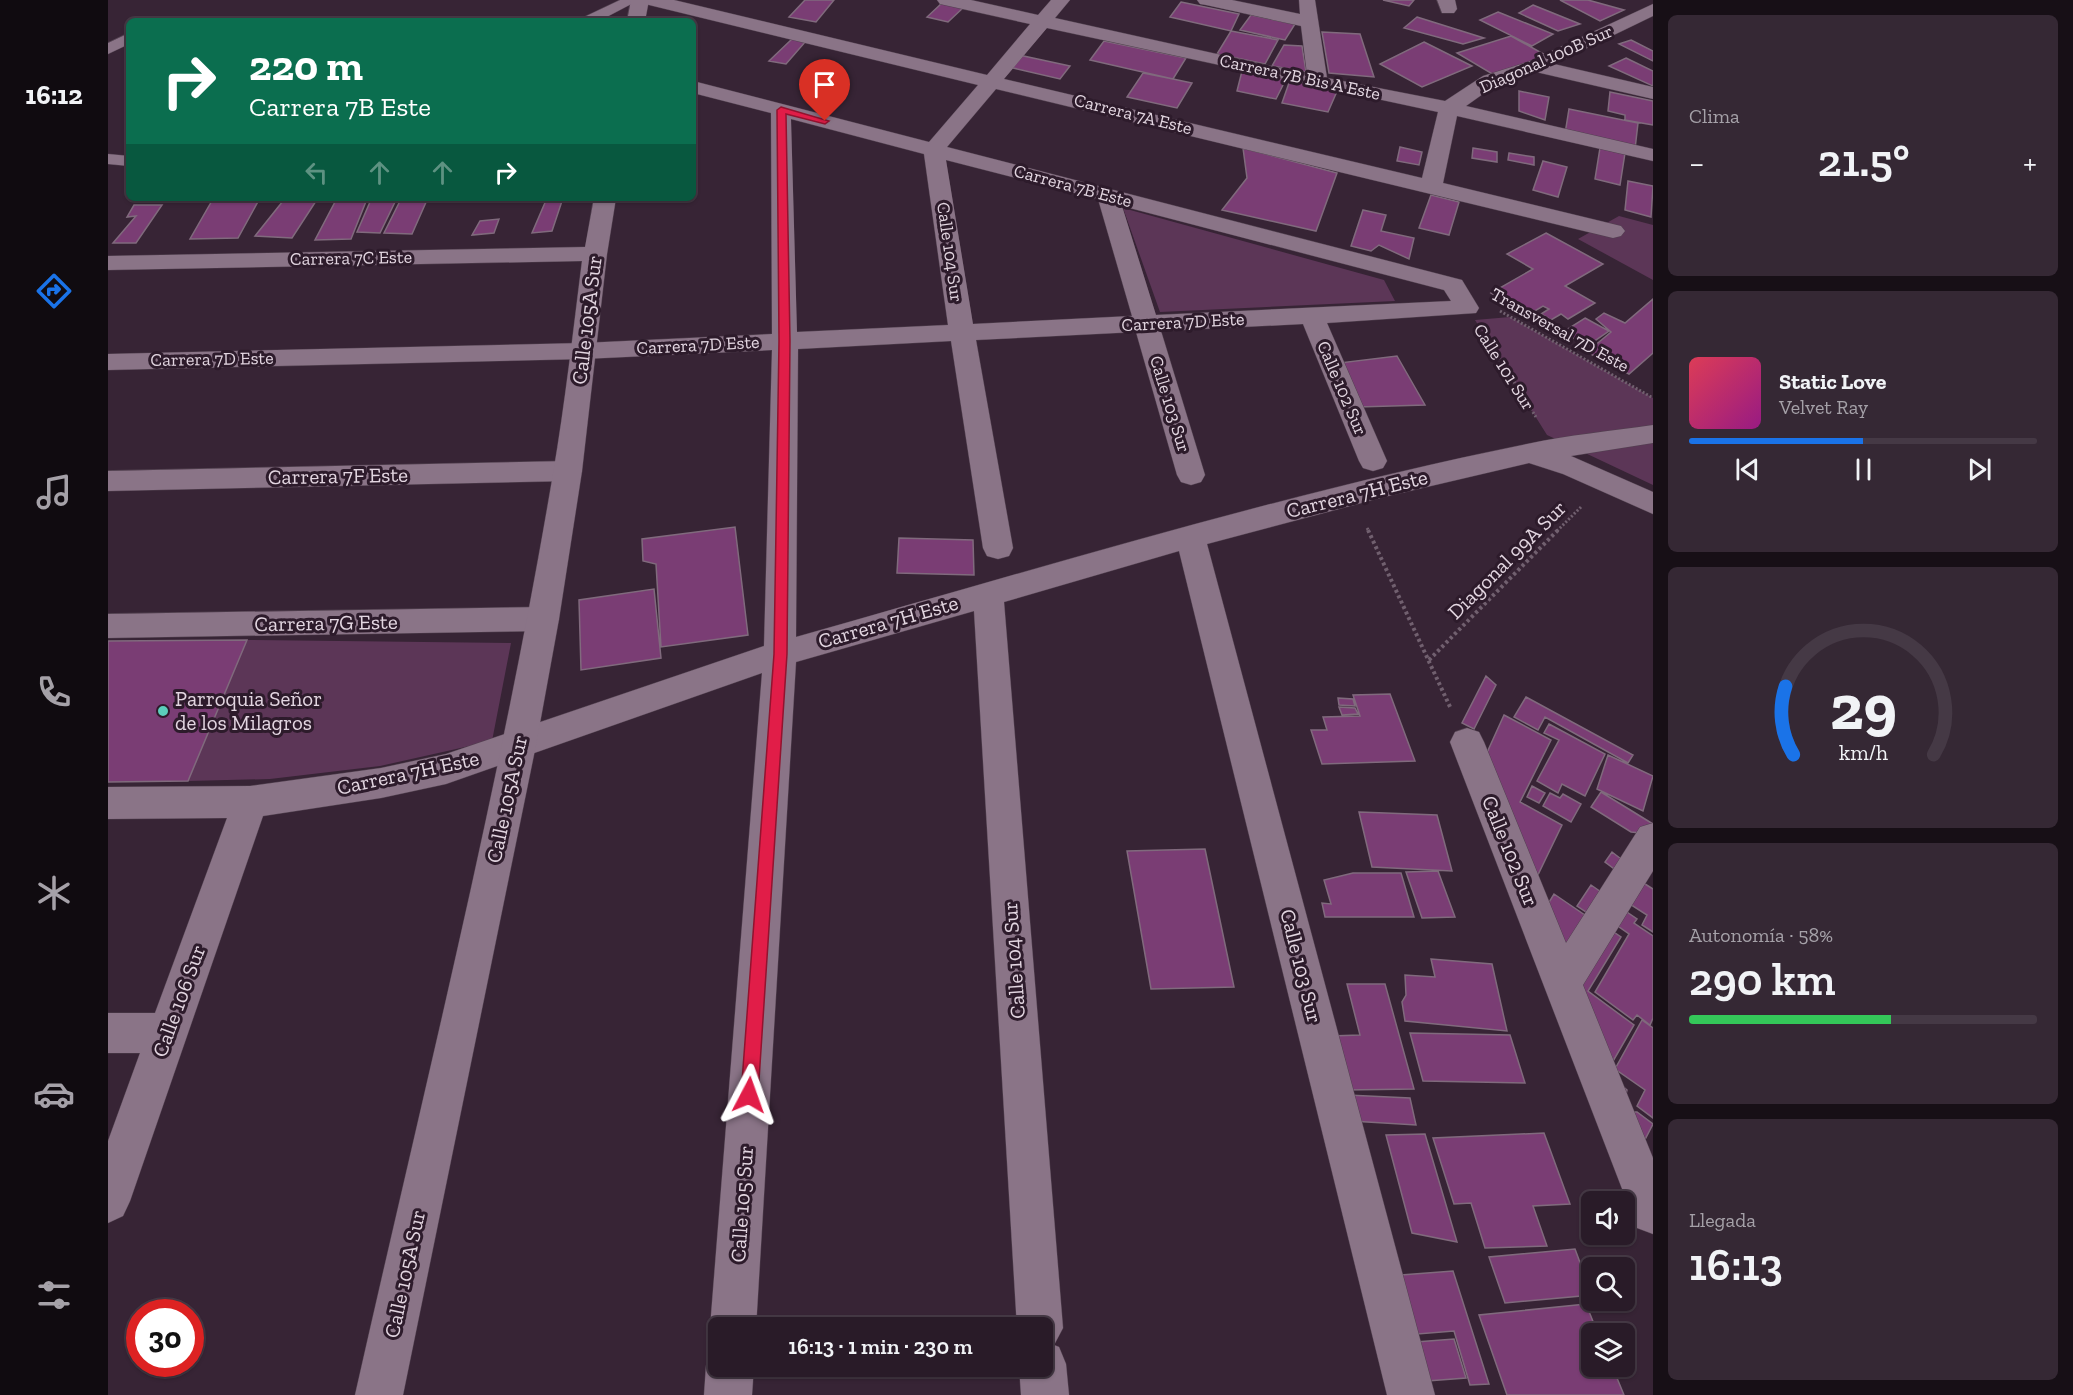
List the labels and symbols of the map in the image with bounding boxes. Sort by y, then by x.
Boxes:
street label: Diagonal 100B Sur [1476,20,1616,98]
street label: Carrera 7B Bis A Este [1218,49,1382,105]
pin [799,59,850,121]
street label: Carrera 7A Este [1072,89,1194,139]
street label: Carrera 7B Este [1012,160,1134,212]
street label: Calle 104 Sur [932,201,968,303]
street label: Carrera 7C Este [290,246,412,270]
street label: Calle 105A Sur [566,254,607,386]
street label: Transversal 7D Este [1487,283,1633,377]
street label: Carrera 7D Este [1121,308,1245,336]
street label: Calle 101 Sur [1469,320,1539,414]
street label: Carrera 7D Este [636,331,760,359]
street label: Calle 102 Sur [1312,338,1372,438]
street label: Carrera 7D Este [150,347,274,371]
street label: Calle 103 Sur [1145,353,1195,455]
street label: Carrera 7F Este [268,462,408,489]
street label: Carrera 7H Este [1284,464,1430,523]
street label: Diagonal 99A Sur [1442,495,1571,624]
street label: Carrera 7H Este [815,590,961,653]
street label: Carrera 7G Este [254,609,398,636]
place label: Parroquia Señor de los Milagros [175,686,322,735]
marker: Parroquia Señor de los Milagros [156,704,170,718]
street label: Calle 105A Sur [481,733,532,865]
street label: Carrera 7H Este [335,745,481,800]
street label: Calle 102 Sur [1477,792,1544,910]
street label: Calle 104 Sur [997,901,1030,1020]
street label: Calle 103 Sur [1275,906,1328,1025]
street label: Calle 106 Sur [147,941,210,1060]
position arrow [717,1063,781,1127]
street label: Calle 105 Sur [725,1145,758,1263]
street label: Calle 105A Sur [379,1208,430,1340]
speed limit sign: 30 [126,1299,204,1377]

